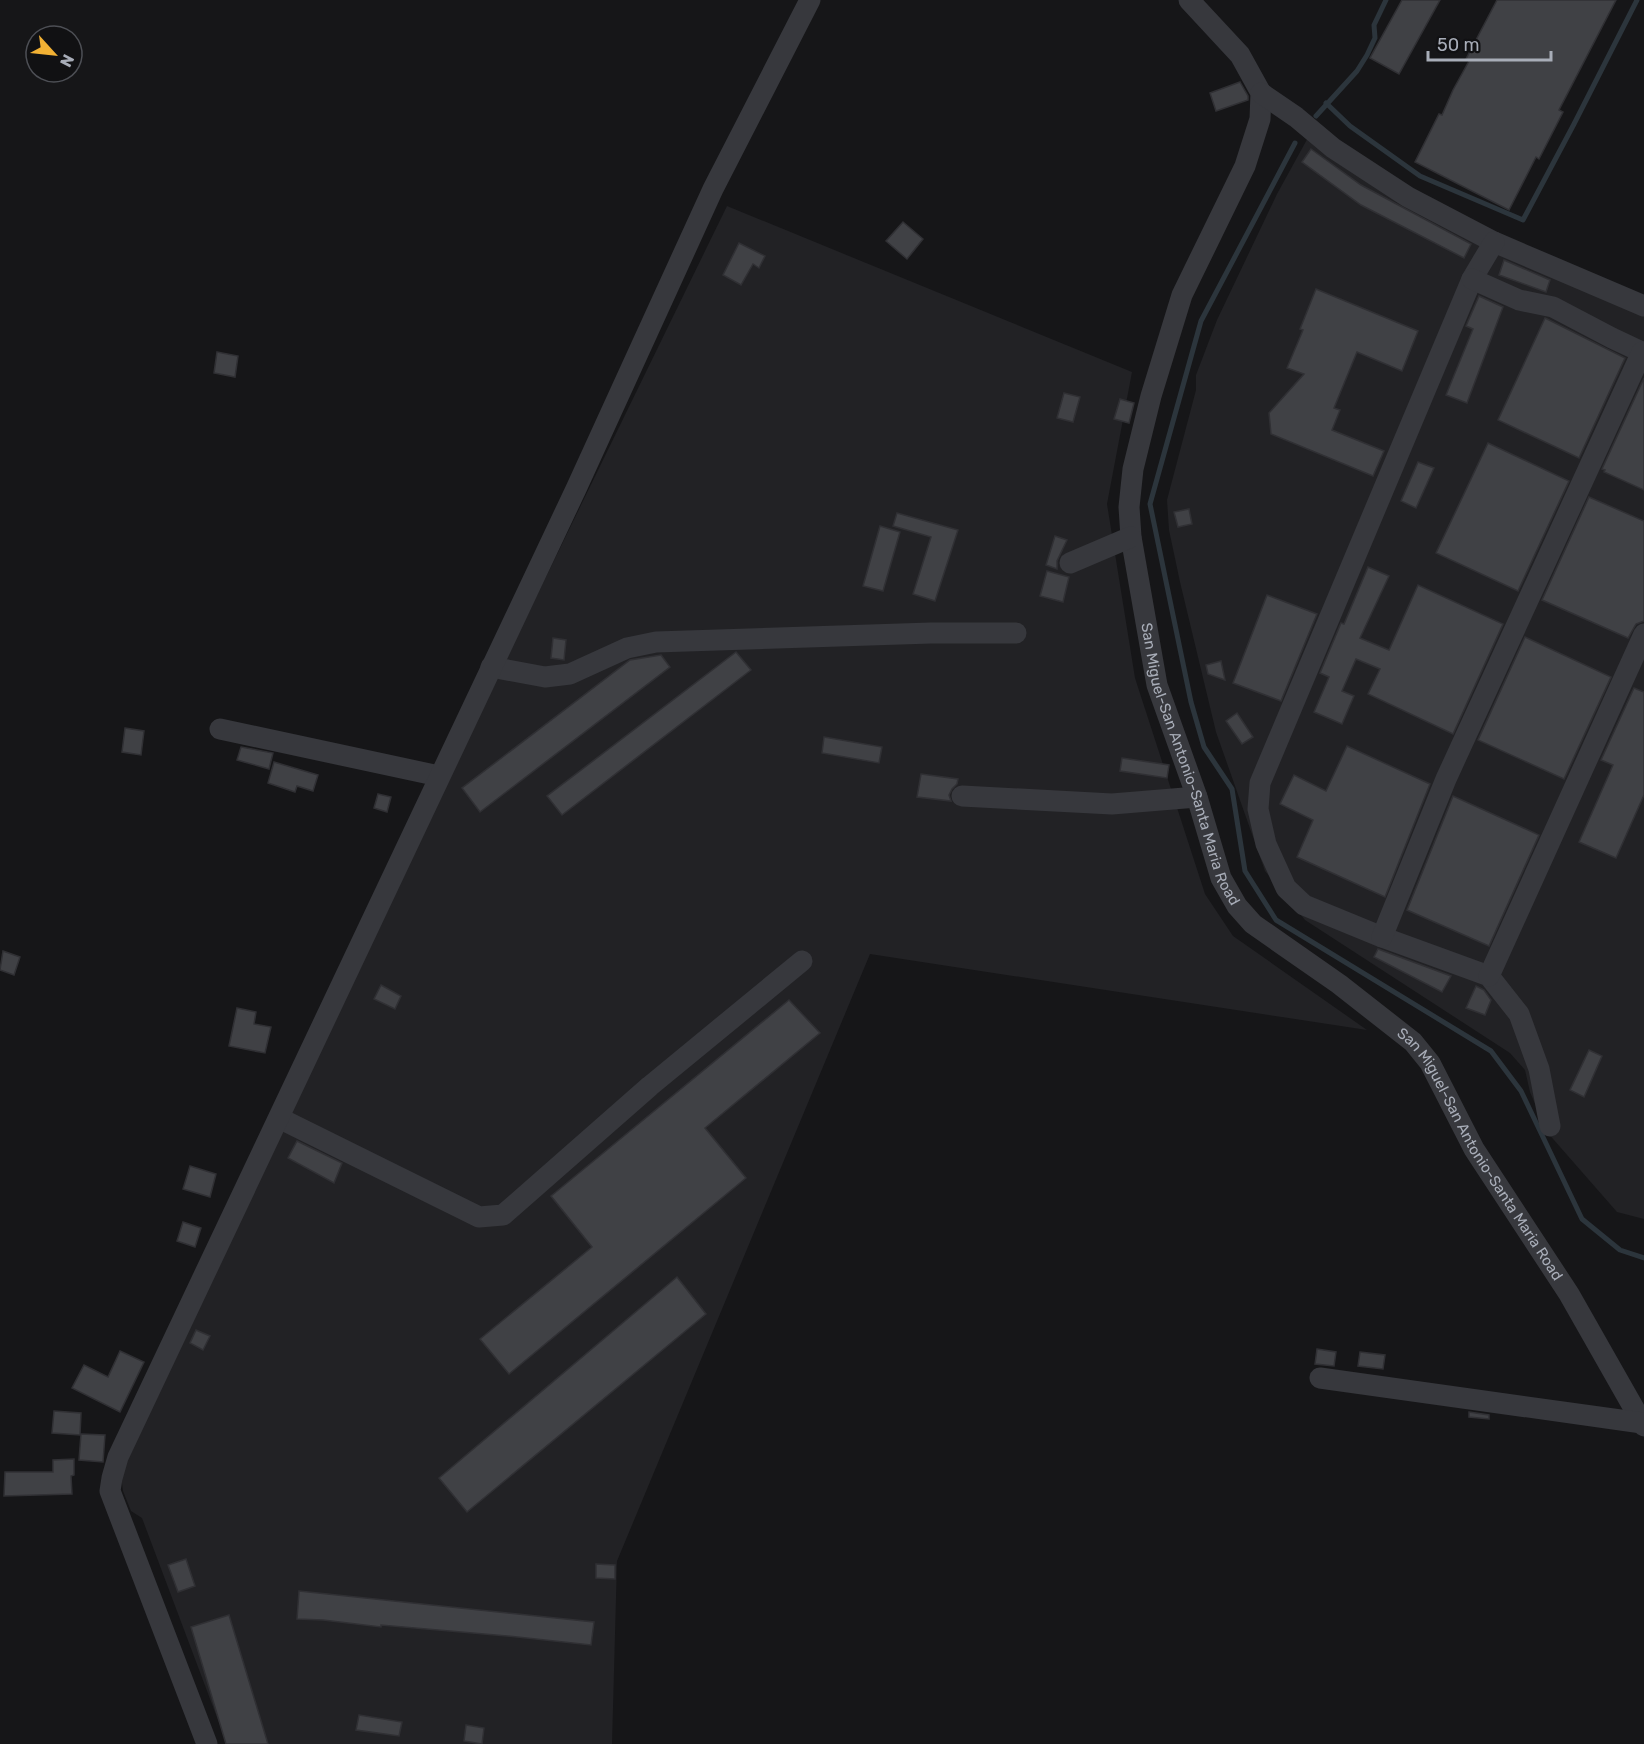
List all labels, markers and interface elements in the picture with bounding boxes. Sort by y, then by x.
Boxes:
north arrow [24,24,84,84]
scale bar [1428,24,1551,62]
text: 50 m [1437,34,1480,56]
text: N [56,51,78,70]
street label: San Miguel-San Antonio-Santa Maria Road [1137,621,1244,909]
street label: San Miguel-San Antonio-Santa Maria Road [1394,1024,1567,1284]

